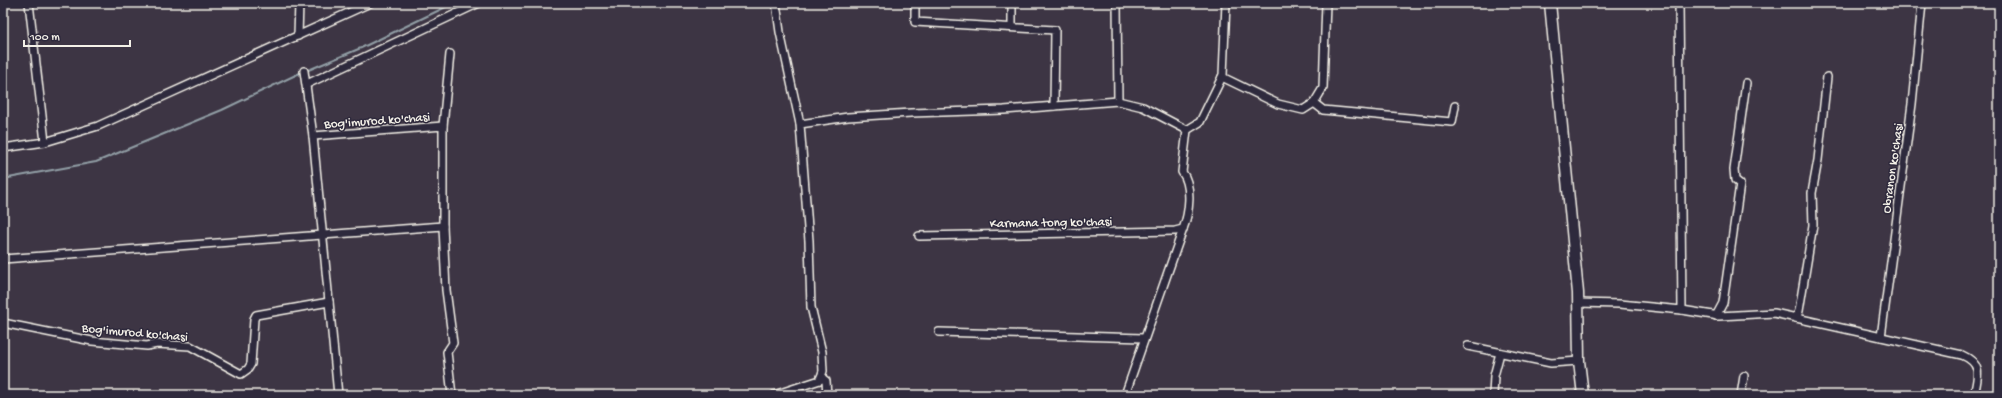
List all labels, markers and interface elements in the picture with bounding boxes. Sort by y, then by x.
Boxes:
scale bar [24,22,130,48]
text: 100 m [29,31,60,45]
street label: Bog'imurod ko'chasi [323,110,431,133]
street label: Obranon ko'chasi [1880,122,1907,214]
street label: Karmana tong ko'chasi [990,215,1113,232]
street label: Bog'imurod ko'chasi [80,321,189,346]

